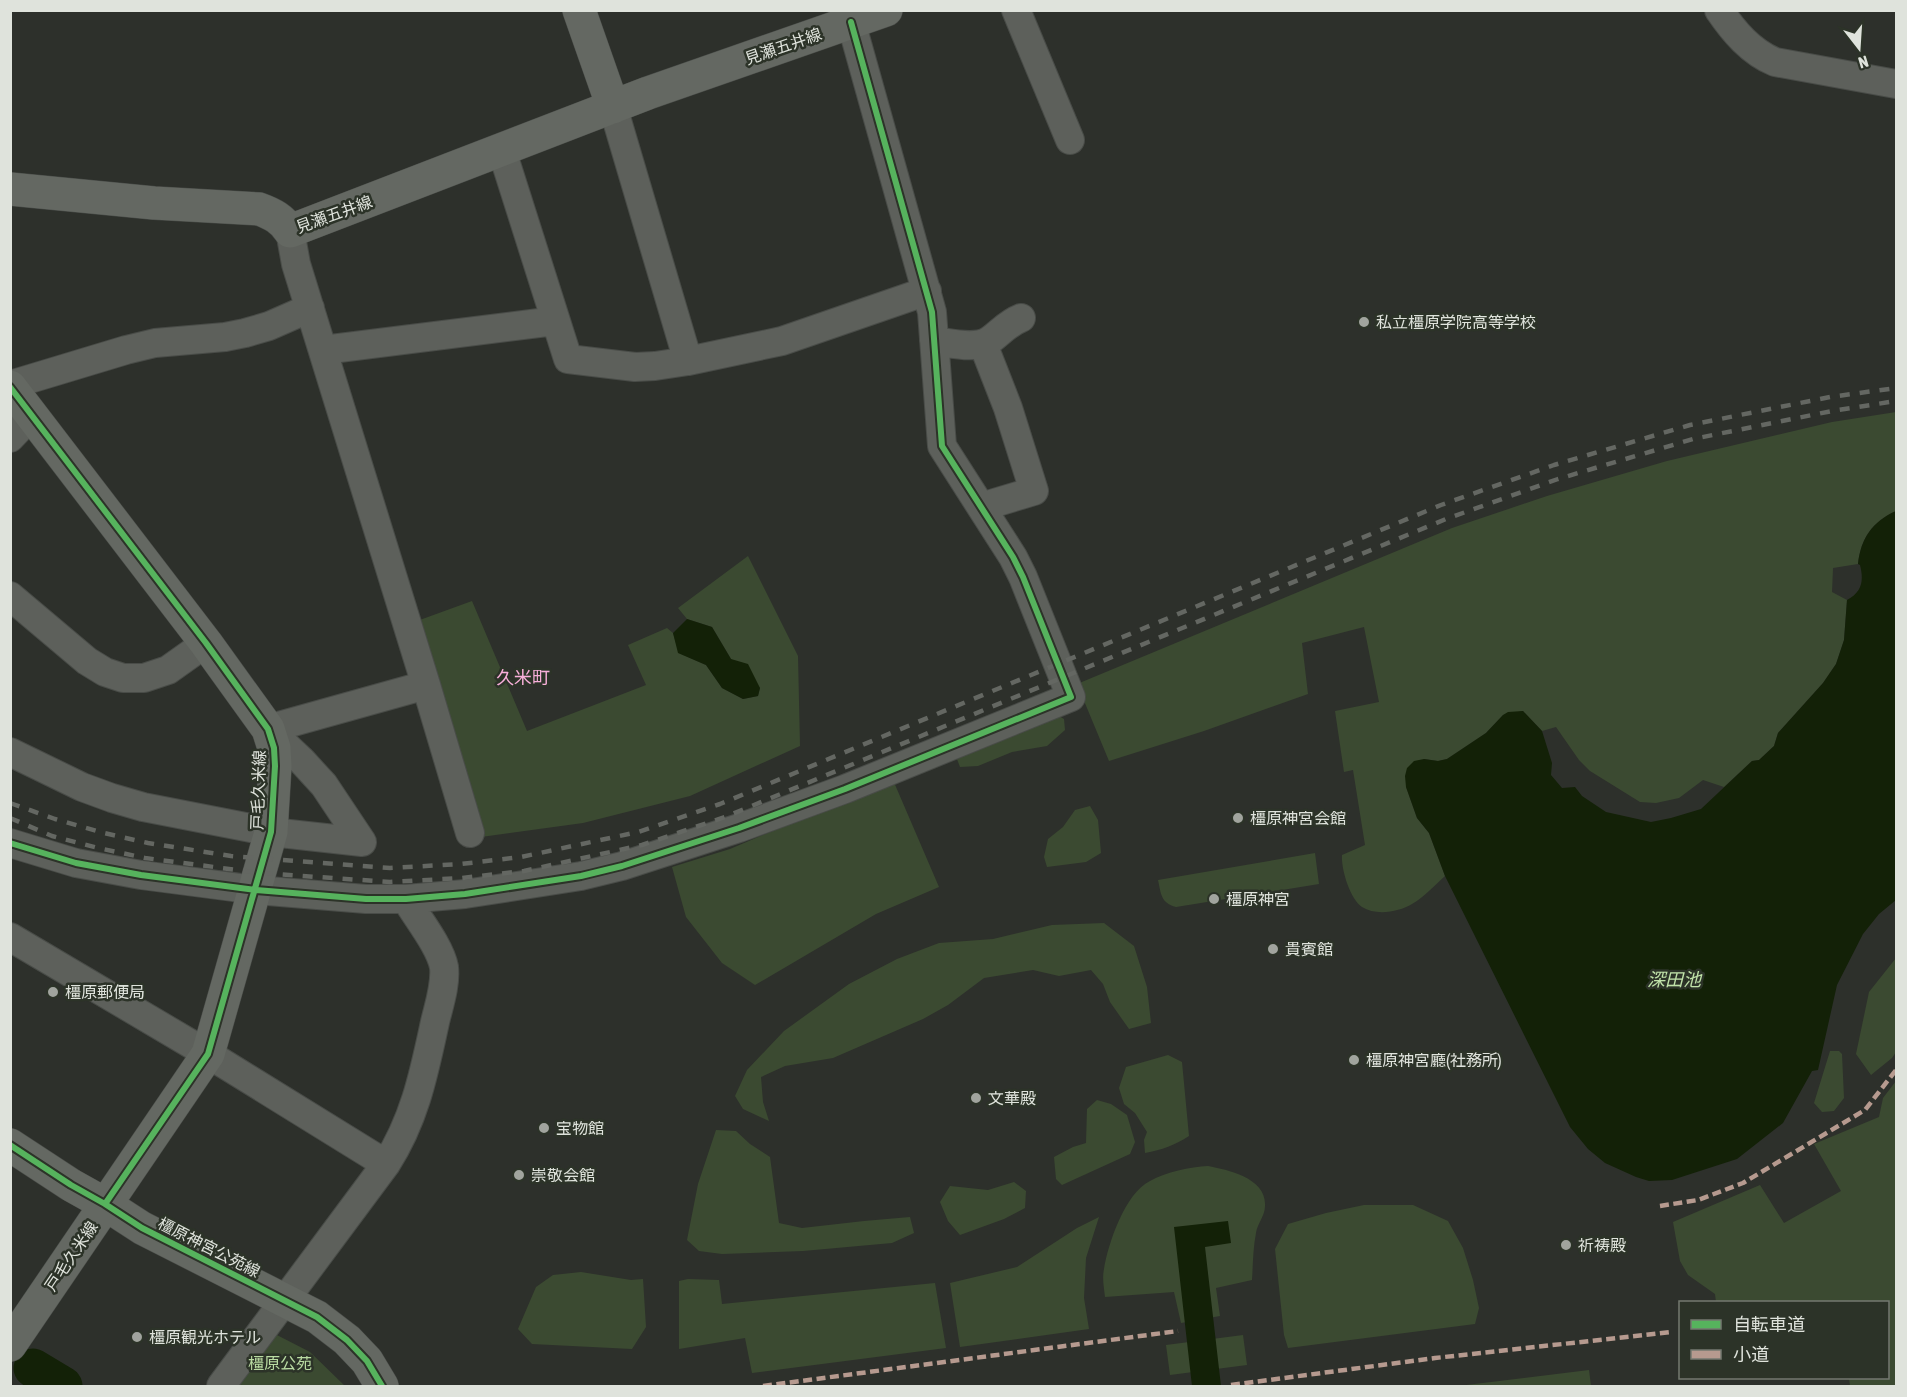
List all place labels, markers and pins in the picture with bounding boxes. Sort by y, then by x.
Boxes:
place label: 私立橿原学院高等学校 [1376,313,1536,331]
marker: 私立橿原学院高等学校 [1357,315,1371,329]
place label: 橿原神宮会館 [1250,809,1346,827]
marker: 橿原神宮会館 [1231,811,1245,825]
place label: 橿原神宮 [1226,890,1290,908]
marker: 橿原神宮 [1207,892,1221,906]
place label: 貴賓館 [1285,940,1333,958]
marker: 貴賓館 [1266,942,1280,956]
place label: 橿原郵便局 [65,983,145,1001]
marker: 橿原郵便局 [46,985,60,999]
place label: 橿原神宮廳(社務所) [1366,1051,1502,1070]
marker: 橿原神宮廳(社務所) [1347,1053,1361,1067]
place label: 文華殿 [988,1089,1036,1107]
marker: 文華殿 [969,1091,983,1105]
place label: 宝物館 [556,1119,604,1137]
marker: 宝物館 [537,1121,551,1135]
place label: 崇敬会館 [531,1166,595,1184]
marker: 崇敬会館 [512,1168,526,1182]
place label: 祈祷殿 [1578,1236,1626,1254]
marker: 祈祷殿 [1559,1238,1573,1252]
place label: 橿原観光ホテル [149,1328,261,1346]
marker: 橿原観光ホテル [130,1330,144,1344]

